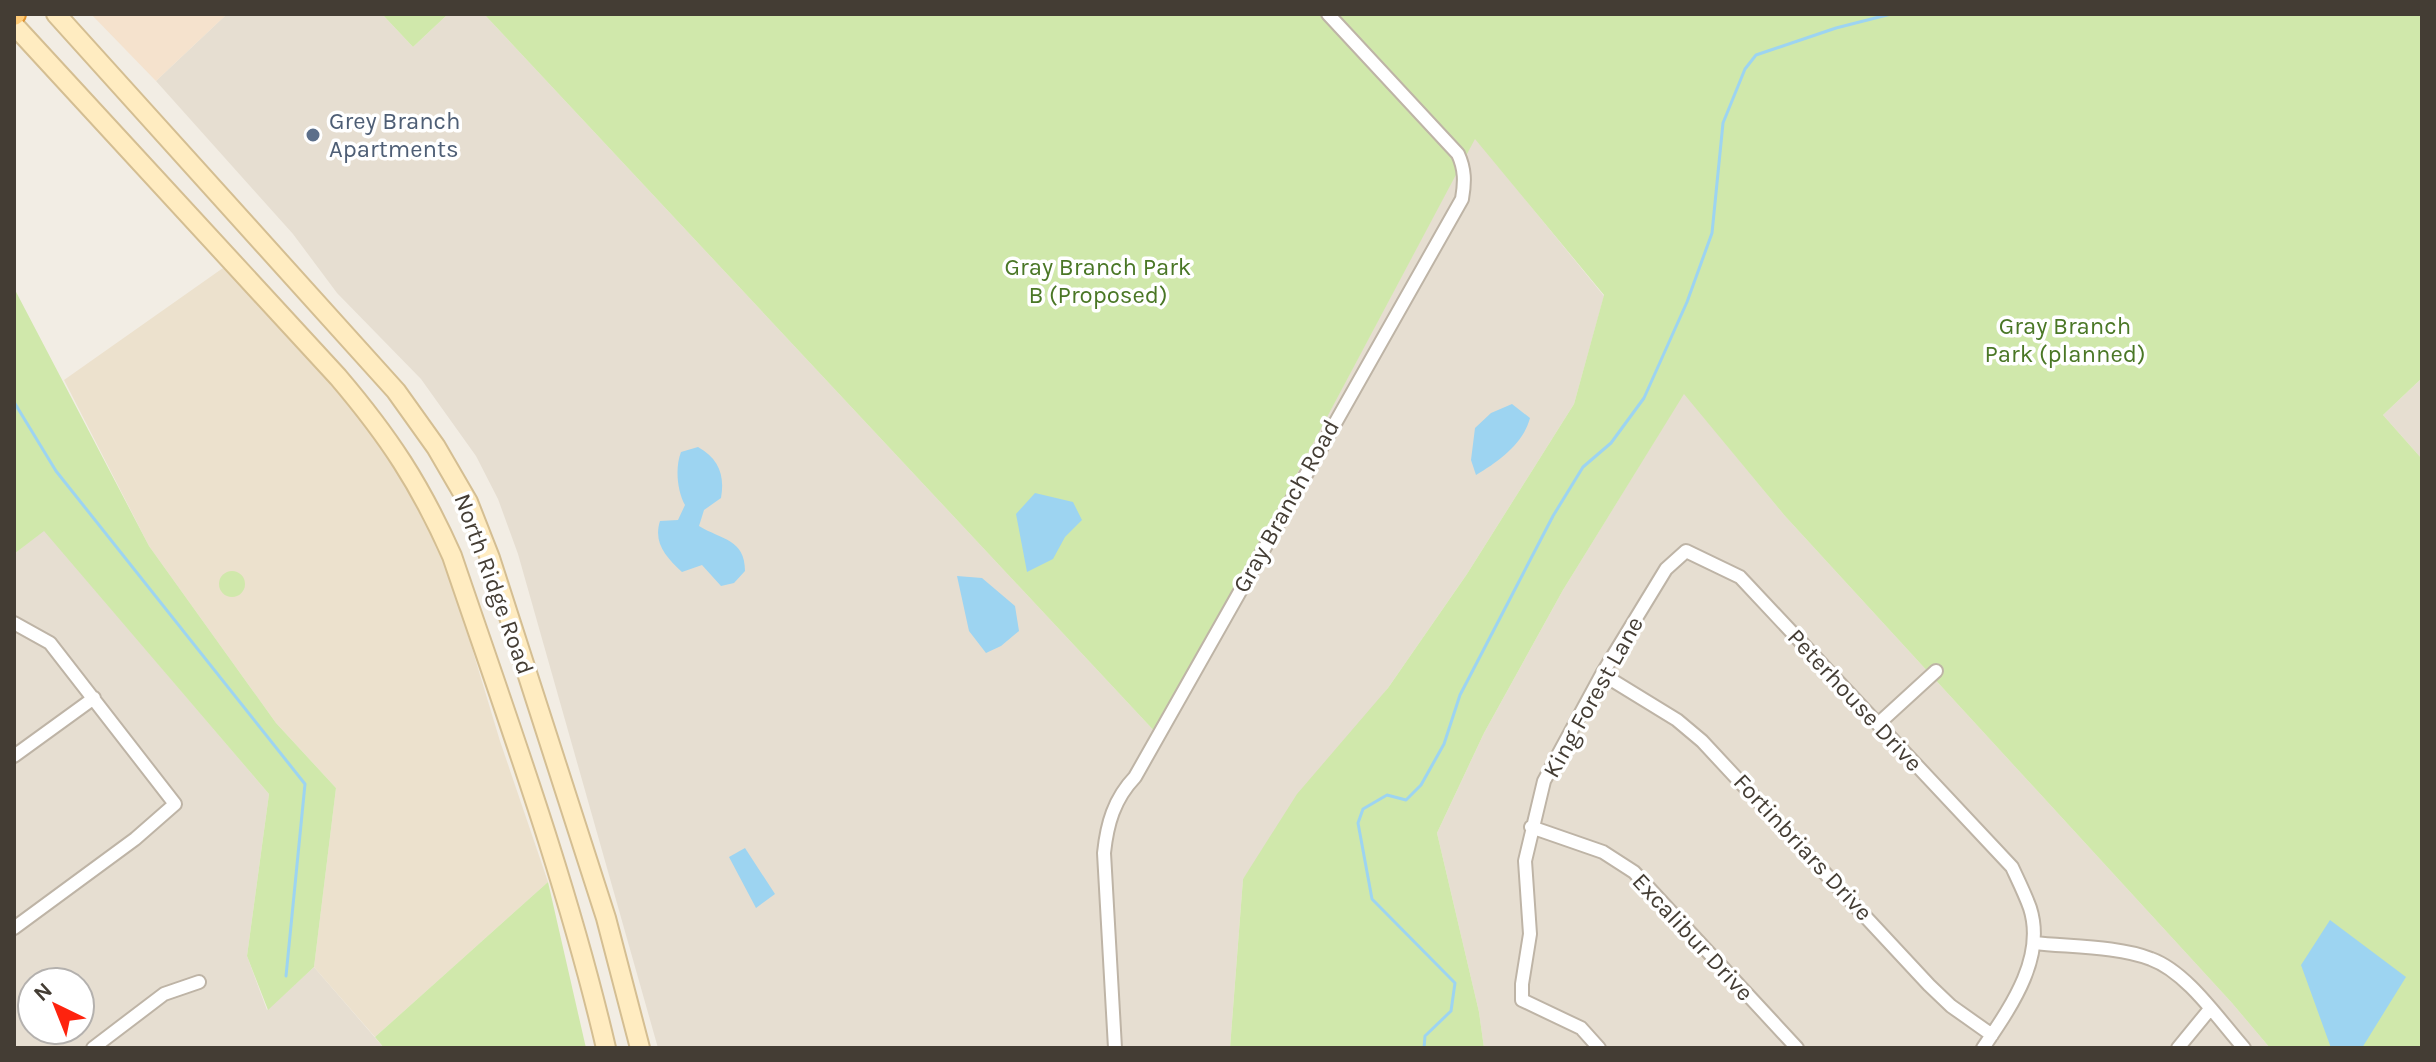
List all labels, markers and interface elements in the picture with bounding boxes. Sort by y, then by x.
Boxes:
place label: Grey Branch Apartments [329,107,461,163]
marker: Grey Branch Apartments [304,126,322,144]
park label: Gray Branch Park B (Proposed) [1005,253,1191,309]
park label: Gray Branch Park (planned) [1985,312,2145,368]
street label: Gray Branch Road [1227,415,1345,597]
street label: North Ridge Road [448,490,540,678]
street label: King Forest Lane [1537,611,1649,783]
street label: Peterhouse Drive [1782,623,1928,777]
street label: Fortinbriars Drive [1728,768,1878,926]
street label: Excalibur Drive [1627,867,1759,1007]
north arrow [16,966,96,1046]
text: N [28,977,58,1007]

